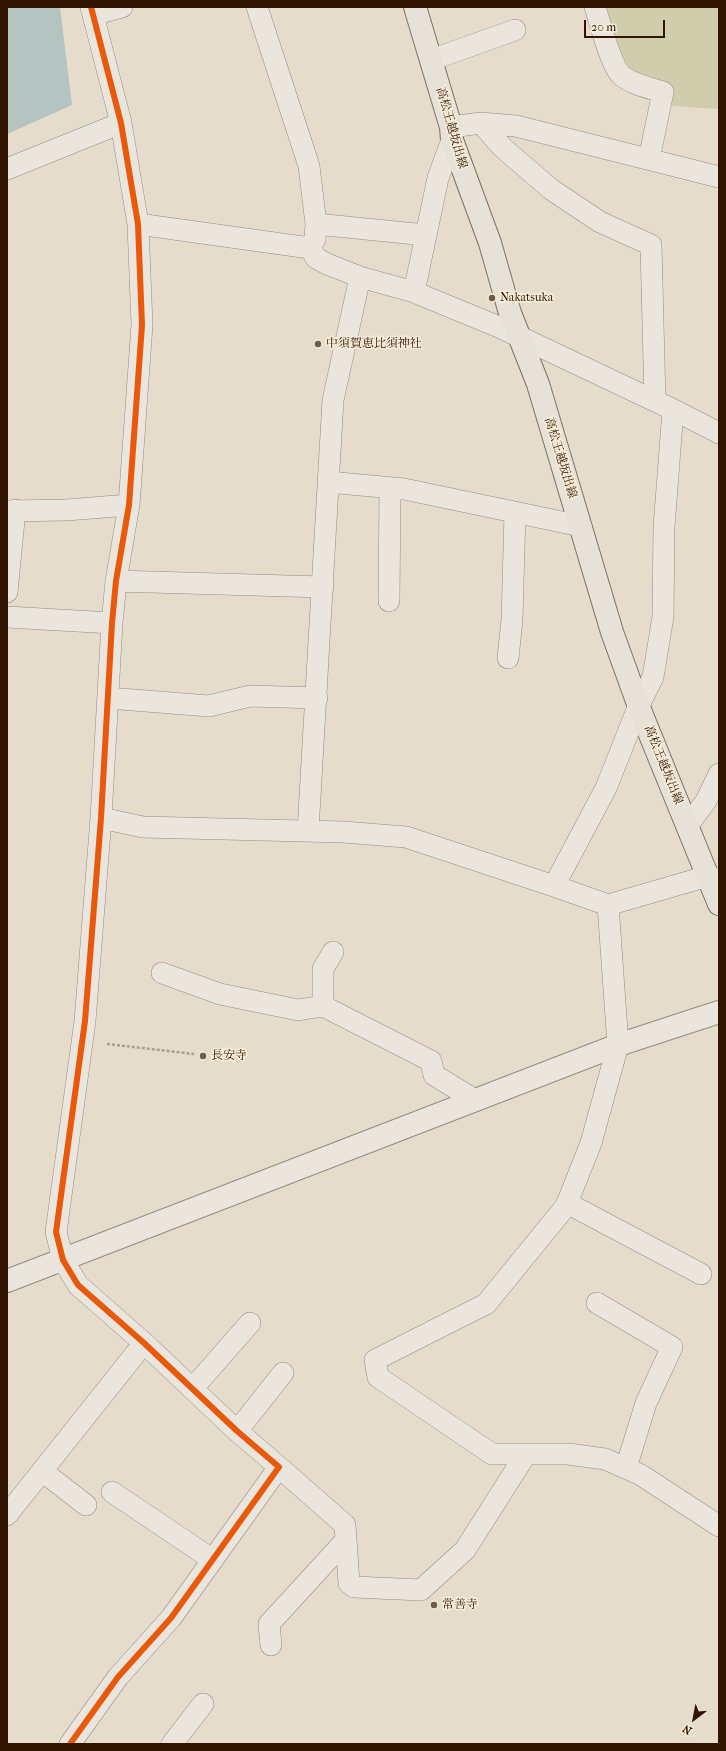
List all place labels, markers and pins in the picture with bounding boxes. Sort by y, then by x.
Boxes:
place label: Nakatsuka [500,291,553,305]
marker: Nakatsuka [487,293,497,303]
place label: 中須賀恵比須神社 [326,337,422,351]
marker: 中須賀恵比須神社 [313,339,323,349]
place label: 長安寺 [211,1049,247,1063]
marker: 長安寺 [198,1051,208,1061]
place label: 常善寺 [442,1598,478,1612]
marker: 常善寺 [429,1600,439,1610]

